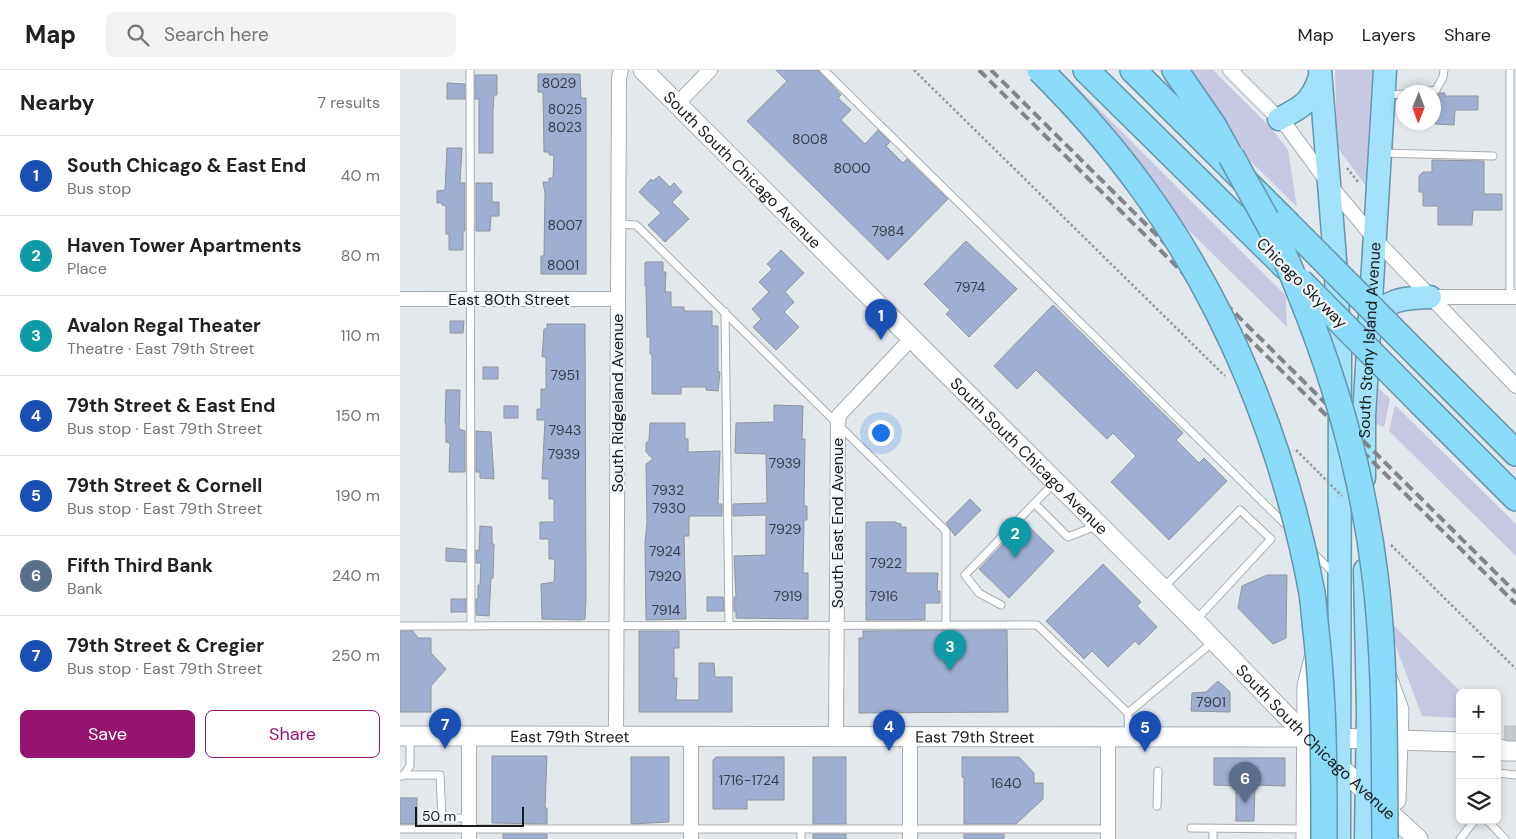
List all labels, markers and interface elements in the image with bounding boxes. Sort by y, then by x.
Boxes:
search box [106,12,456,57]
text: Map [25,19,76,50]
icon: search [124,21,152,49]
text: Search here [164,22,269,47]
text: Map [1298,23,1334,47]
text: Layers [1362,23,1416,47]
text: Share [1444,23,1491,47]
house number: 8029 [542,74,577,92]
north arrow [1396,85,1441,130]
street label: South South Chicago Avenue [659,86,826,253]
text: Nearby [20,89,94,117]
text: 7 results [317,92,380,113]
house number: 8025 [548,100,582,118]
house number: 8023 [548,118,582,136]
house number: 8008 [792,130,828,148]
text: South Chicago & East End [67,153,306,178]
house number: 8000 [833,159,871,177]
text: 1 [33,165,39,186]
text: 40 m [341,165,380,186]
text: Bus stop [67,178,131,199]
house number: 8007 [548,216,582,234]
house number: 7984 [872,222,905,240]
text: Haven Tower Apartments [67,233,302,258]
street label: Chicago Skyway [1252,233,1352,333]
street label: South Stony Island Avenue [1353,241,1385,438]
text: 2 [31,245,41,266]
text: 80 m [341,245,380,266]
house number: 8001 [547,256,579,274]
text: Place [67,258,107,279]
house number: 7974 [955,278,986,296]
street label: East 80th Street [448,289,570,310]
pin: 1 [865,299,897,340]
text: Avalon Regal Theater [67,313,261,338]
street label: South Ridgeland Avenue [607,314,628,492]
text: 3 [31,325,41,346]
text: 110 m [341,325,380,346]
text: Theatre · East 79th Street [67,338,255,359]
house number: 7951 [551,366,579,384]
street label: South South Chicago Avenue [946,372,1113,539]
text: 79th Street & East End [67,393,276,418]
text: 4 [31,405,41,426]
text: 150 m [336,405,380,426]
text: Bus stop · East 79th Street [67,418,262,439]
your location [868,420,894,446]
house number: 7943 [549,421,581,439]
street label: South East End Avenue [827,438,848,608]
house number: 7939 [548,445,580,463]
house number: 7939 [769,454,801,472]
text: 79th Street & Cornell [67,473,262,498]
house number: 7932 [652,481,684,499]
text: 5 [31,485,41,506]
text: 190 m [336,485,380,506]
text: Bus stop · East 79th Street [67,498,262,519]
house number: 7930 [652,499,686,517]
pin: 2 [999,517,1031,558]
house number: 7929 [769,520,801,538]
house number: 7924 [649,542,681,560]
text: Fifth Third Bank [67,553,213,578]
house number: 7922 [870,554,902,572]
text: 6 [31,565,41,586]
text: 240 m [332,565,380,586]
house number: 7920 [648,567,682,585]
text: Bank [67,578,103,599]
house number: 7919 [774,587,803,605]
house number: 7916 [870,587,898,605]
house number: 7914 [652,601,681,619]
pin: 3 [934,630,966,671]
text: 79th Street & Cregier [67,633,264,658]
text: 7 [32,645,40,666]
text: 250 m [332,645,380,666]
text: Bus stop · East 79th Street [67,658,262,679]
street label: South South Chicago Avenue [1232,660,1400,824]
map controls [1456,689,1501,824]
button: + [1456,689,1501,734]
house number: 7901 [1196,693,1226,711]
pin: 7 [429,708,461,749]
button: Save [20,710,195,758]
button: Share [205,710,380,758]
pin: 4 [873,710,905,751]
pin: 5 [1129,711,1161,752]
street label: East 79th Street [510,726,630,747]
street label: East 79th Street [915,726,1035,747]
button: − [1456,734,1501,779]
pin: 6 [1229,762,1261,803]
house number: 1716-1724 [719,771,780,789]
house number: 1640 [990,774,1022,792]
button: layers [1456,779,1501,824]
scale bar [415,804,524,827]
text: 50 m [422,807,456,825]

